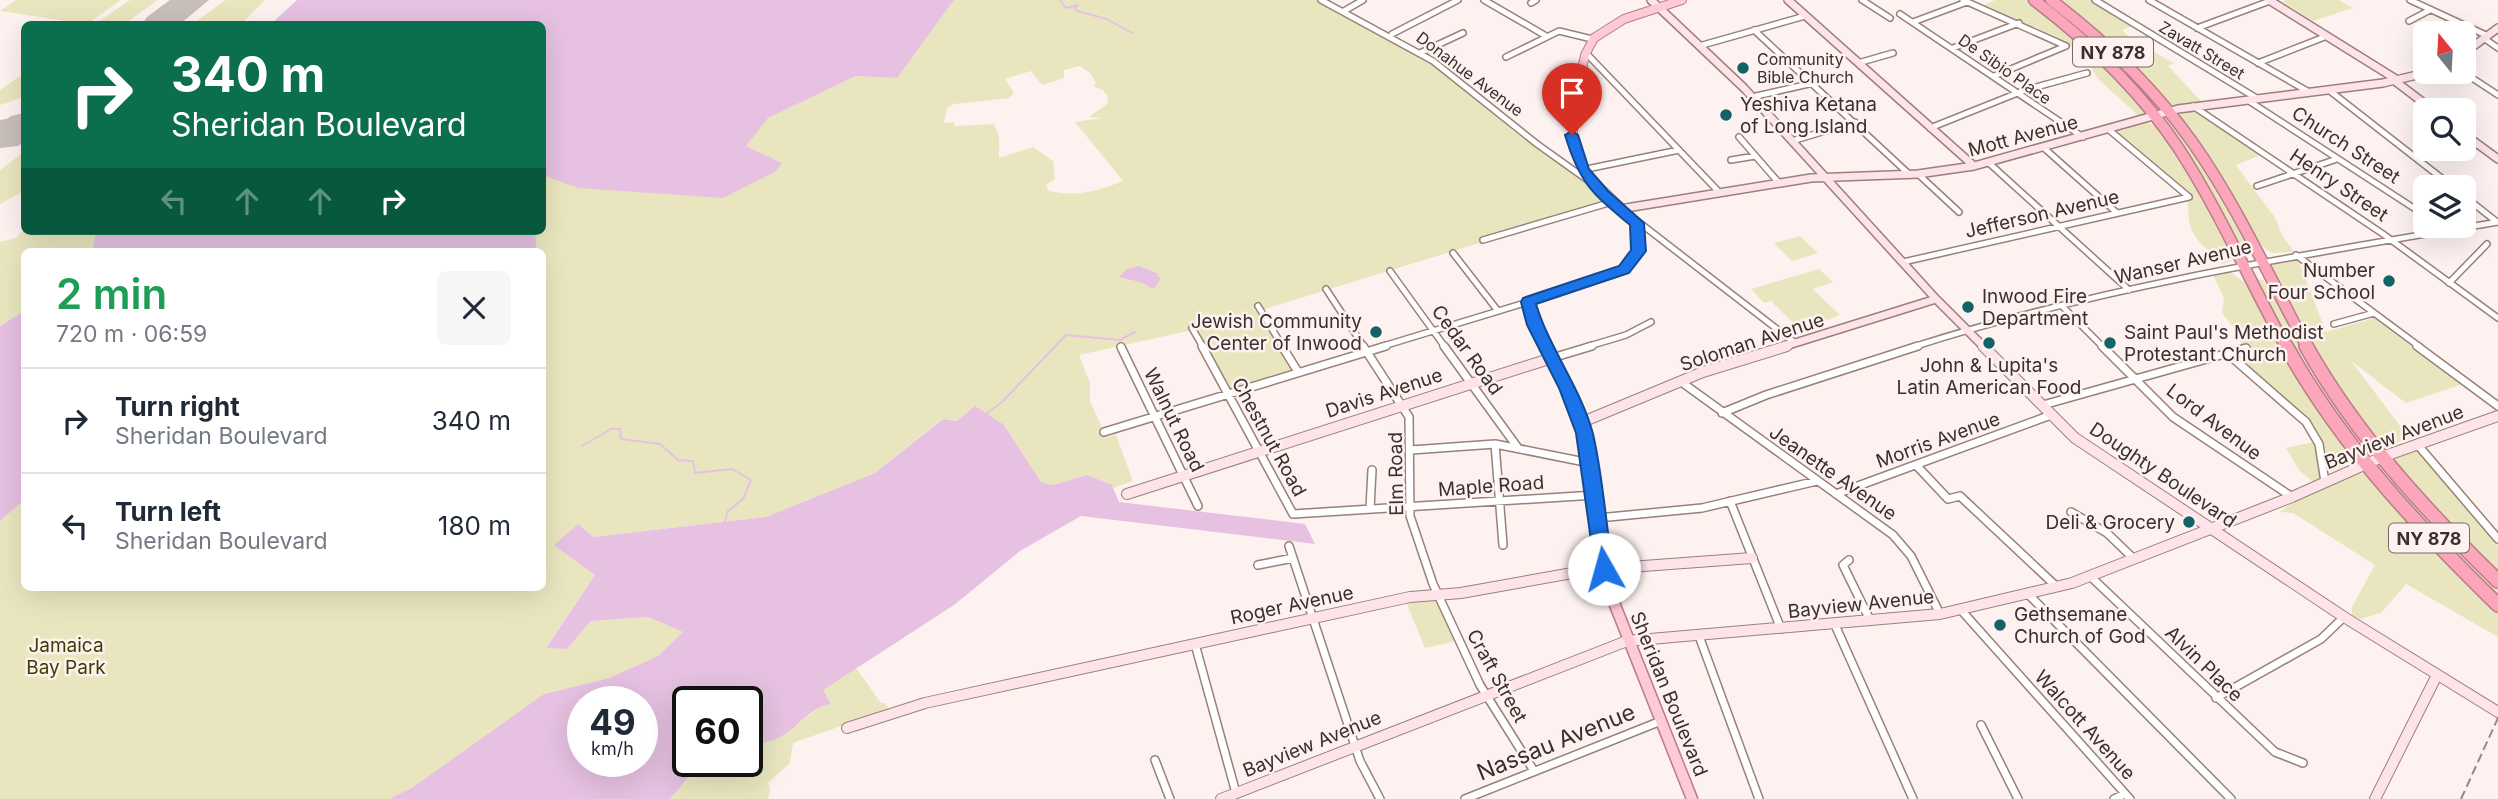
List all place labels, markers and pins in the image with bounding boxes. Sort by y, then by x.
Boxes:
place label: Community Bible Church [1757,49,1854,87]
marker: Community Bible Church [1735,60,1751,76]
pin [1542,63,1602,135]
place label: Yeshiva Ketana of Long Island [1740,93,1877,138]
marker: Yeshiva Ketana of Long Island [1718,107,1734,123]
place label: Number Four School [2268,259,2375,304]
marker: Number Four School [2381,273,2397,289]
place label: Inwood Fire Department [1982,285,2088,330]
marker: Inwood Fire Department [1960,299,1976,315]
place label: Jewish Community Center of Inwood [1191,310,1362,355]
place label: Saint Paul's Methodist Protestant Church [2124,321,2324,366]
marker: Jewish Community Center of Inwood [1368,324,1384,340]
marker: John & Lupita's Latin American Food [1981,335,1997,351]
marker: Saint Paul's Methodist Protestant Church [2102,335,2118,351]
place label: John & Lupita's Latin American Food [1897,354,2081,399]
place label: Deli & Grocery [2046,511,2175,534]
marker: Deli & Grocery [2181,514,2197,530]
place label: Gethsemane Church of God [2014,603,2146,648]
marker: Gethsemane Church of God [1992,617,2008,633]

